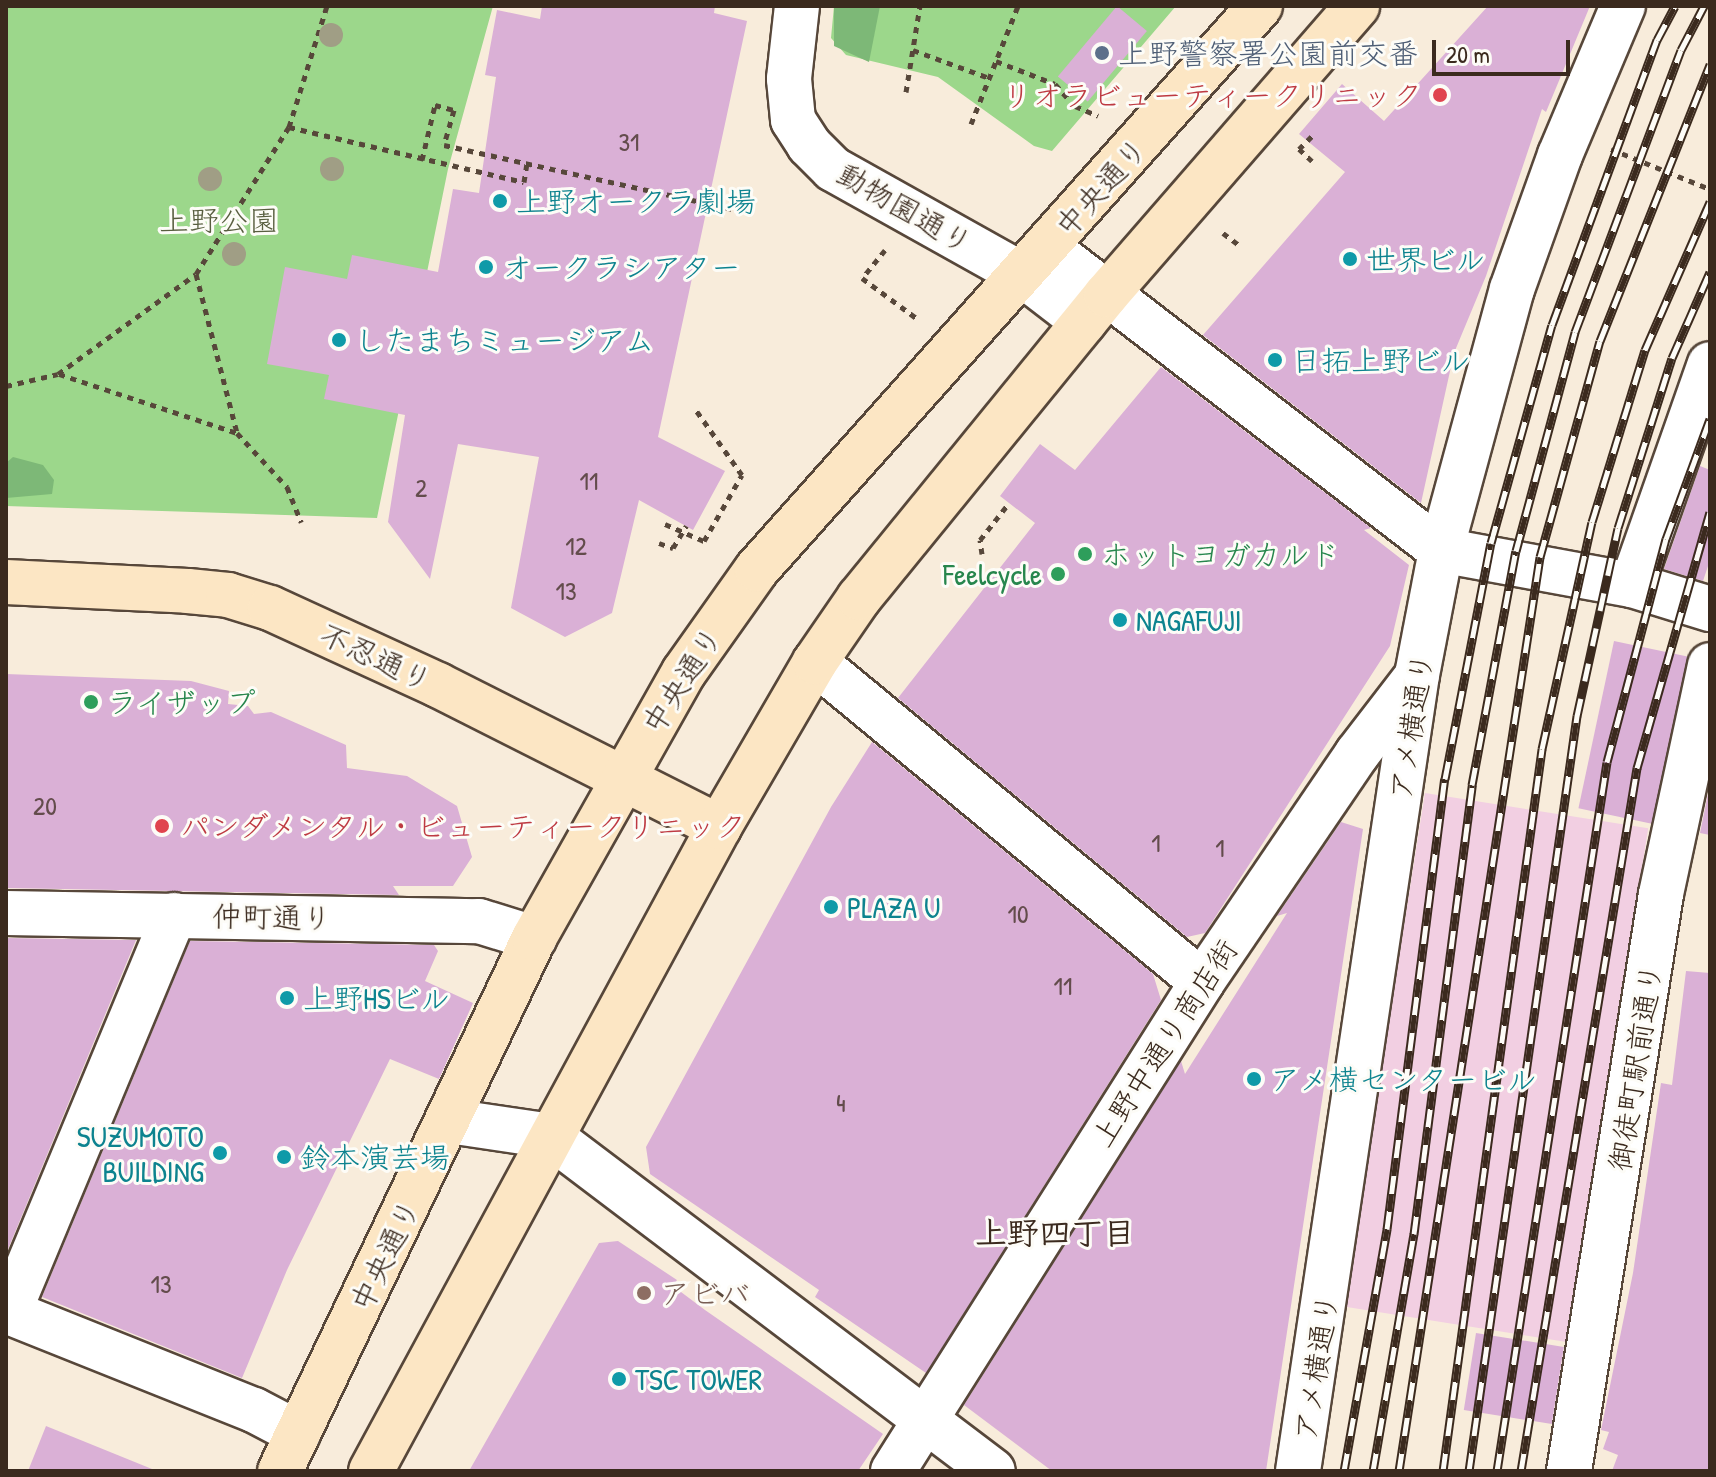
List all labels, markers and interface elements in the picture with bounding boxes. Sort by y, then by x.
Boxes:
scale bar [1436,24,1574,74]
place label: 上野警察署公園前交番 [1118,35,1418,71]
text: 20 m [1446,38,1490,70]
marker: 上野警察署公園前交番 [1093,44,1111,62]
place label: リオラビューティークリニック [1002,77,1422,113]
marker: リオラビューティークリニック [1429,84,1451,106]
house number: 31 [618,126,640,158]
street label: 中央通り [1047,130,1155,244]
street label: 動物園通り [831,155,979,261]
place label: 上野オークラ劇場 [516,183,756,219]
marker: 上野オークラ劇場 [491,192,509,210]
park label: 上野公園 [159,202,279,238]
place label: 世界ビル [1366,241,1486,277]
place label: オークラシアター [502,249,742,285]
marker: 世界ビル [1341,250,1359,268]
marker: オークラシアター [477,258,495,276]
place label: したまちミュージアム [355,322,655,358]
marker: したまちミュージアム [330,331,348,349]
place label: 日拓上野ビル [1291,342,1471,378]
marker: 日拓上野ビル [1266,351,1284,369]
house number: 11 [580,465,598,497]
house number: 2 [415,472,427,504]
house number: 12 [565,530,587,562]
place label: ホットヨガカルド [1101,536,1341,572]
marker: ホットヨガカルド [1076,545,1094,563]
place label: Feelcycle [943,556,1042,592]
marker: Feelcycle [1049,565,1067,583]
house number: 13 [555,575,577,607]
place label: NAGAFUJI [1136,602,1242,638]
marker: NAGAFUJI [1111,611,1129,629]
street label: 不忍通り [314,615,438,699]
street label: 中央通り [634,620,730,740]
street label: アメ横通り [1381,649,1441,803]
place label: ライザップ [107,684,257,720]
marker: ライザップ [82,693,100,711]
house number: 20 [33,790,57,822]
place label: パンダメンタル・ビューティークリニック [180,808,750,844]
marker: パンダメンタル・ビューティークリニック [151,815,173,837]
house number: 1 [1151,827,1161,859]
house number: 1 [1215,832,1225,864]
place label: PLAZA U [847,889,940,925]
street label: 仲町通り [212,898,332,936]
marker: PLAZA U [822,898,840,916]
house number: 10 [1007,898,1029,930]
street label: 上野中通り商店街 [1084,933,1244,1153]
street label: 御徒町駅前通り [1601,960,1669,1174]
house number: 11 [1054,970,1072,1002]
place label: 上野HSビル [303,980,451,1016]
marker: 上野HSビル [278,989,296,1007]
place label: アメ横センタービル [1270,1061,1540,1097]
marker: アメ横センタービル [1245,1070,1263,1088]
house number: 4 [836,1087,846,1119]
place label: SUZUMOTO BUILDING [77,1118,204,1188]
place label: 鈴本演芸場 [300,1139,450,1175]
marker: SUZUMOTO BUILDING [211,1144,229,1162]
marker: 鈴本演芸場 [275,1148,293,1166]
street label: 中央通り [343,1193,427,1317]
district label: 上野四丁目 [975,1214,1135,1252]
house number: 13 [150,1268,172,1300]
place label: アビバ [660,1275,750,1311]
marker: アビバ [635,1284,653,1302]
street label: アメ横通り [1286,1290,1346,1444]
place label: TSC TOWER [635,1361,762,1397]
marker: TSC TOWER [610,1370,628,1388]

